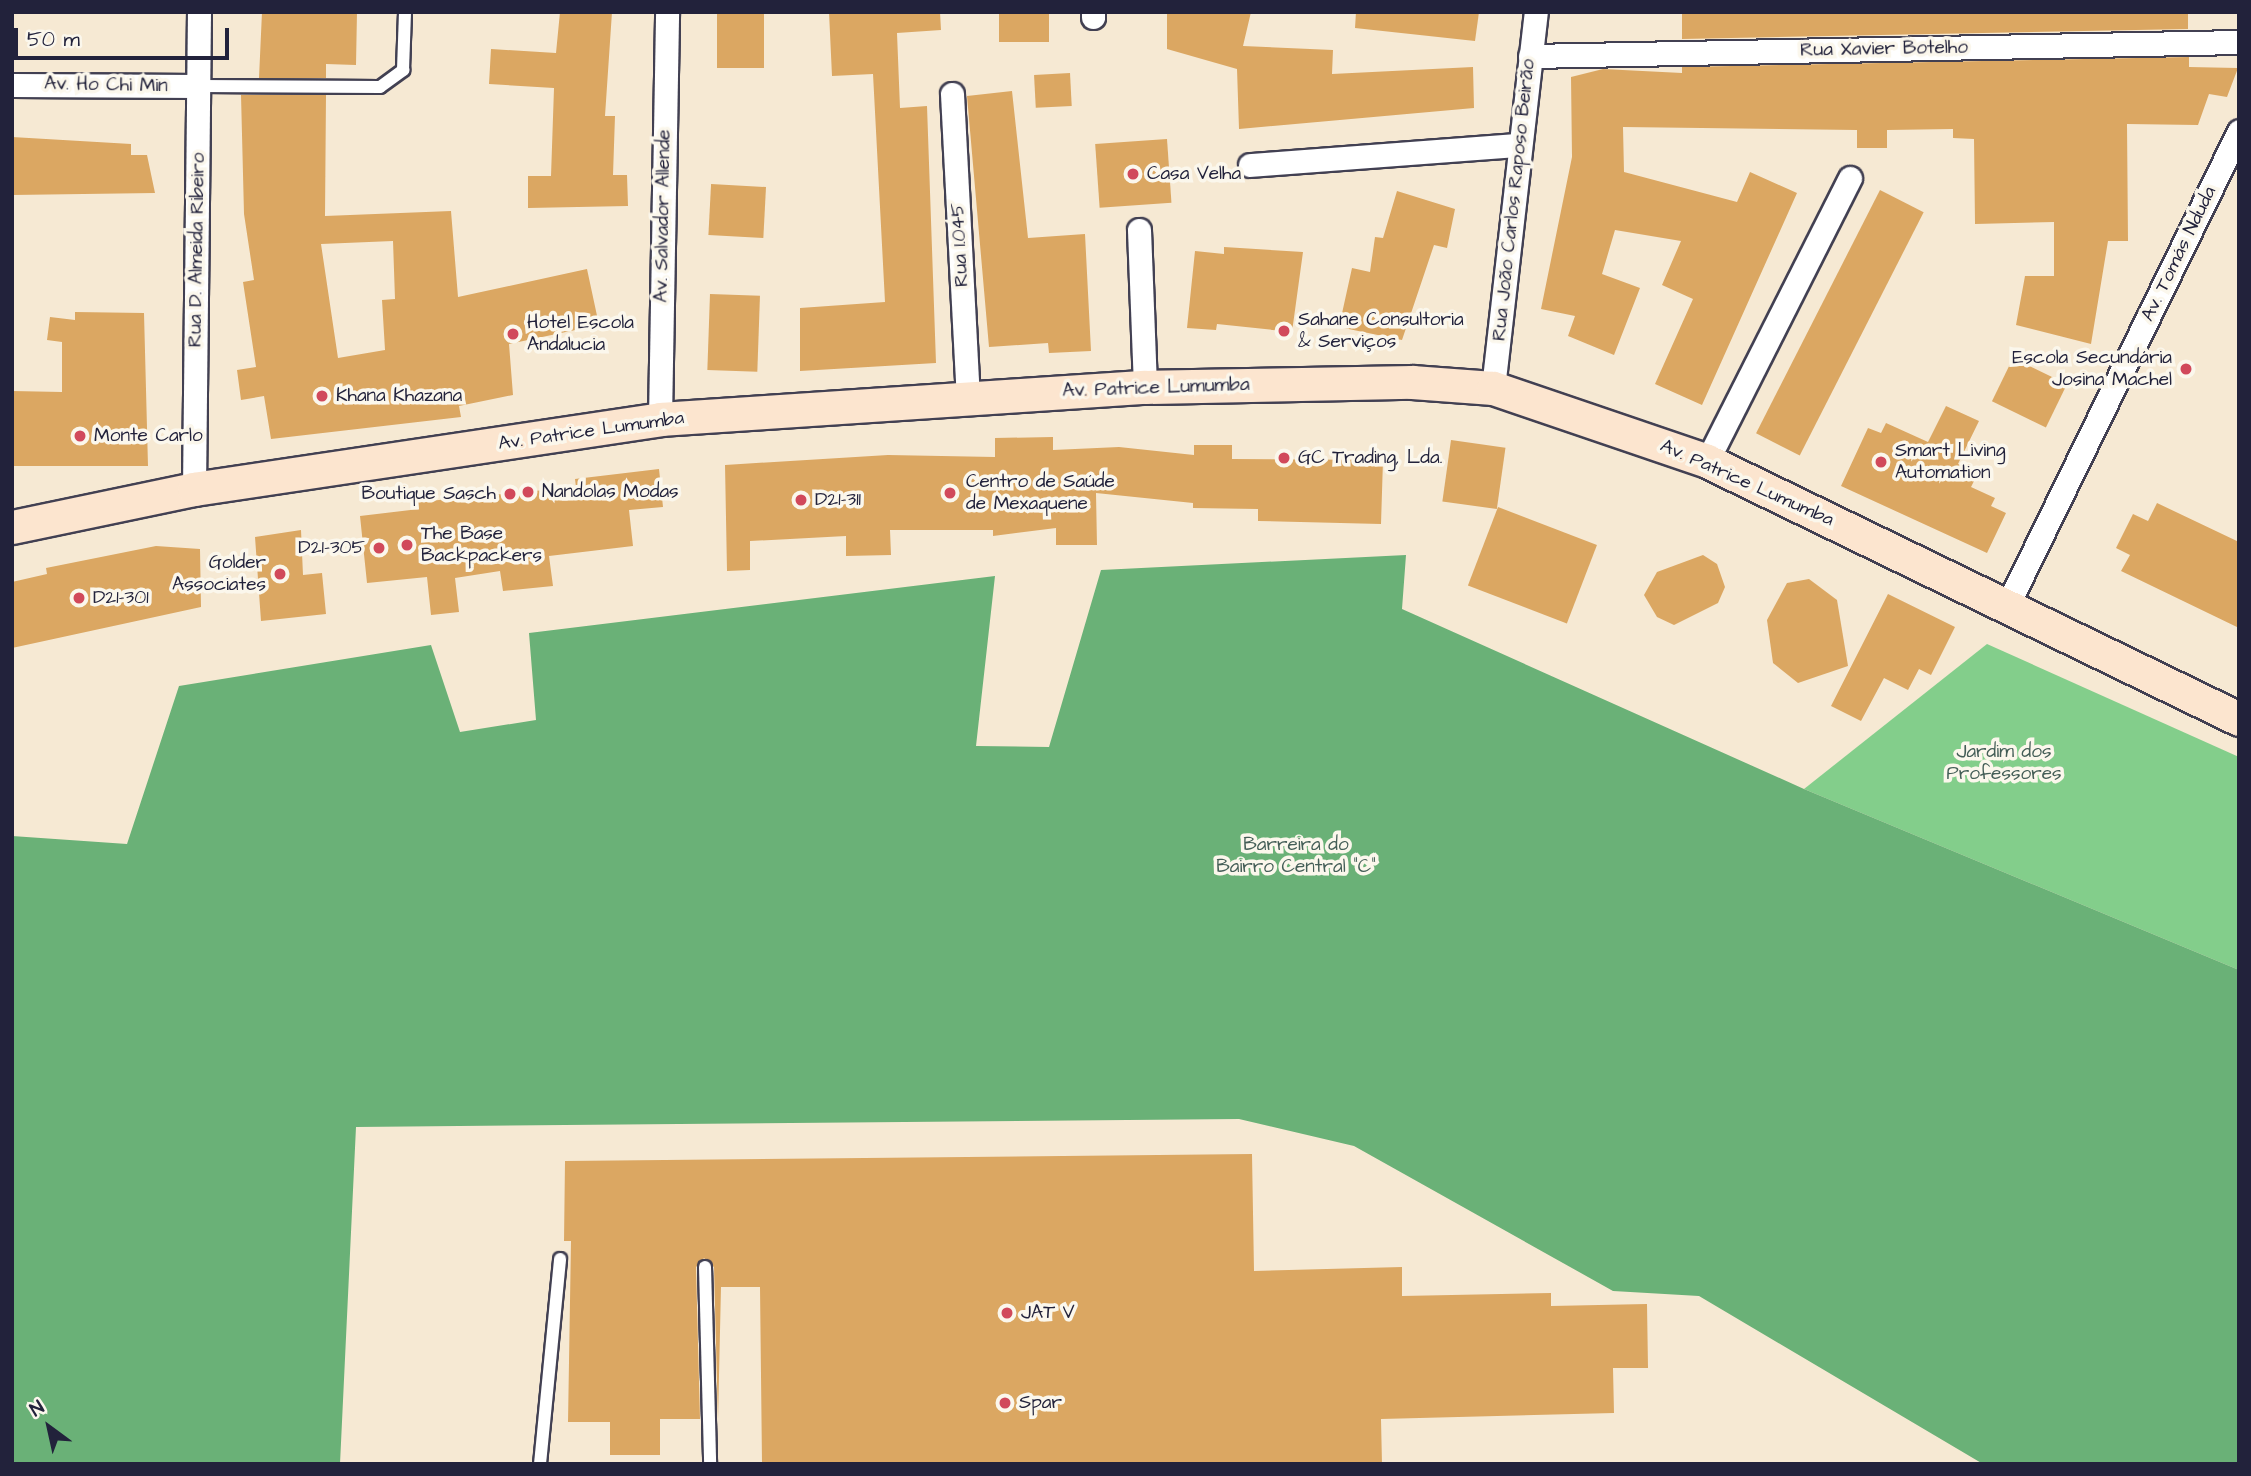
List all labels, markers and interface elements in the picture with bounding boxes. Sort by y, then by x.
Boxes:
scale bar [18,14,233,58]
text: 50 m [27,25,80,54]
street label: Rua Xavier Botelho [1800,36,1968,62]
street label: Rua João Carlos Raposo Beirão [1488,58,1540,342]
street label: Av. Ho Chi Min [44,73,168,97]
street label: Av. Salvador Allende [650,129,676,303]
street label: Rua D. Almeida Ribeiro [184,153,210,347]
place label: Casa Velha [1147,163,1241,185]
marker: Casa Velha [1125,166,1141,182]
street label: Av. Tomás Nduda [2137,183,2221,325]
street label: Rua 1.045 [946,202,974,288]
place label: Sahane Consultoria & Serviços [1298,309,1464,353]
place label: Hotel Escola Andalucia [527,312,634,356]
marker: Sahane Consultoria & Serviços [1276,323,1292,339]
marker: Hotel Escola Andalucia [505,326,521,342]
place label: Escola Secundária Josina Machel [2012,347,2172,391]
marker: Escola Secundária Josina Machel [2178,361,2194,377]
street label: Av. Patrice Lumumba [1062,373,1250,403]
place label: Khana Khazana [336,385,462,407]
marker: Khana Khazana [314,388,330,404]
street label: Av. Patrice Lumumba [497,407,685,455]
place label: Monte Carlo [94,425,203,447]
marker: Monte Carlo [72,428,88,444]
street label: Av. Patrice Lumumba [1657,434,1837,532]
place label: Smart Living Automation [1895,440,2005,484]
place label: GC Trading, Lda. [1298,447,1442,469]
marker: GC Trading, Lda. [1276,450,1292,466]
marker: Smart Living Automation [1873,454,1889,470]
place label: Centro de Saúde de Mexaquene [966,471,1115,515]
place label: Nandolas Modas [542,481,679,503]
place label: Boutique Sasch [361,483,496,505]
marker: Centro de Saúde de Mexaquene [940,483,960,503]
marker: Nandolas Modas [520,484,536,500]
marker: Boutique Sasch [502,486,518,502]
place label: D21-311 [815,489,861,511]
marker: D21-311 [793,492,809,508]
place label: The Base Backpackers [421,523,542,567]
place label: D21-305 [298,537,365,559]
marker: The Base Backpackers [399,537,415,553]
marker: D21-305 [371,540,387,556]
place label: Golder Associates [172,552,266,596]
marker: Golder Associates [272,566,288,582]
place label: D21-301 [93,587,149,609]
marker: D21-301 [71,590,87,606]
park label: Jardim dos Professores [1947,741,2061,785]
park label: Barreira do Bairro Central "C" [1216,834,1376,878]
place label: JAT V [1021,1302,1075,1324]
marker: JAT V [999,1305,1015,1321]
north arrow [14,1392,84,1462]
place label: Spar [1019,1392,1062,1414]
text: N [25,1394,50,1424]
marker: Spar [997,1395,1013,1411]

